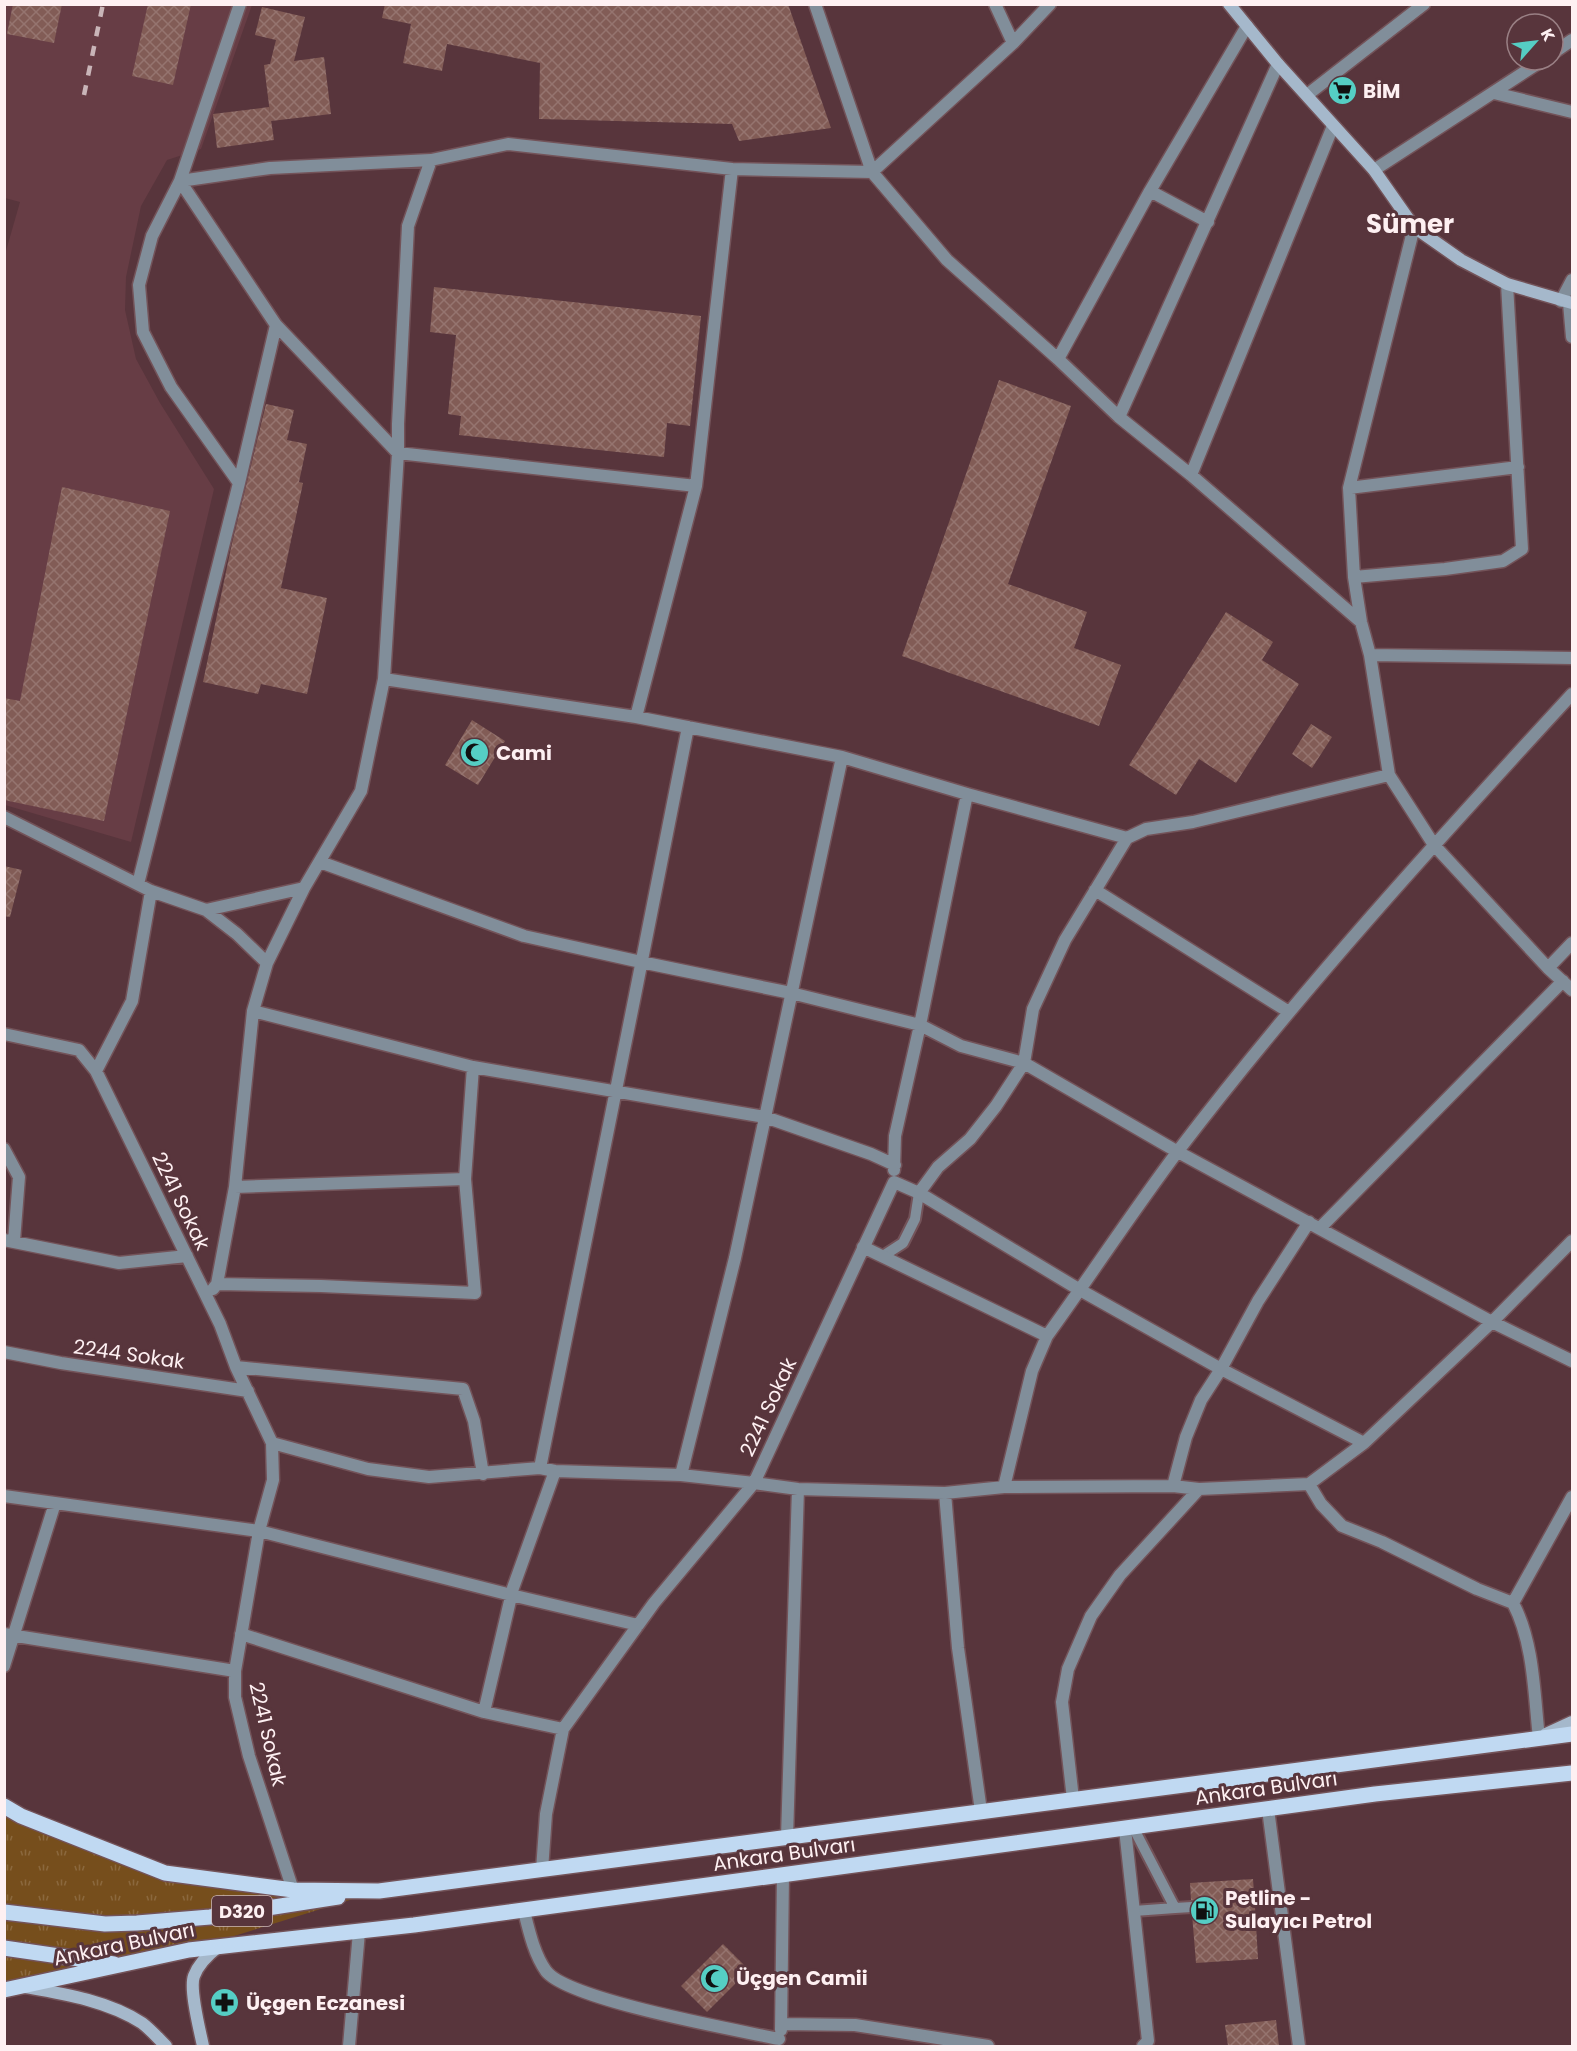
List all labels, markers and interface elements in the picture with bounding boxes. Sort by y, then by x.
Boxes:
north arrow [1505,12,1565,72]
text: K [1535,25,1561,46]
supermarket icon: BİM [1326,75,1358,107]
place label: BİM [1363,77,1400,105]
district label: Sümer [1366,206,1454,242]
mosque icon: Cami [459,737,491,769]
place label: Cami [496,739,552,767]
street label: 2241 Sokak [145,1147,217,1255]
street label: 2244 Sokak [72,1332,187,1376]
street label: 2241 Sokak [733,1352,803,1461]
street label: 2241 Sokak [242,1679,294,1789]
street label: Ankara Bulvarı [1193,1764,1339,1812]
street label: Ankara Bulvarı [711,1830,857,1878]
place label: Petline - Sulayıcı Petrol [1225,1884,1372,1935]
fuel station icon: Petline - Sulayıcı Petrol [1188,1894,1220,1926]
road number: D320 [212,1896,272,1926]
street label: Ankara Bulvarı [51,1915,197,1973]
mosque icon: Üçgen Camii [699,1962,731,1994]
place label: Üçgen Camii [736,1964,868,1992]
pharmacy icon: Üçgen Eczanesi [209,1987,241,2019]
place label: Üçgen Eczanesi [246,1989,405,2017]

